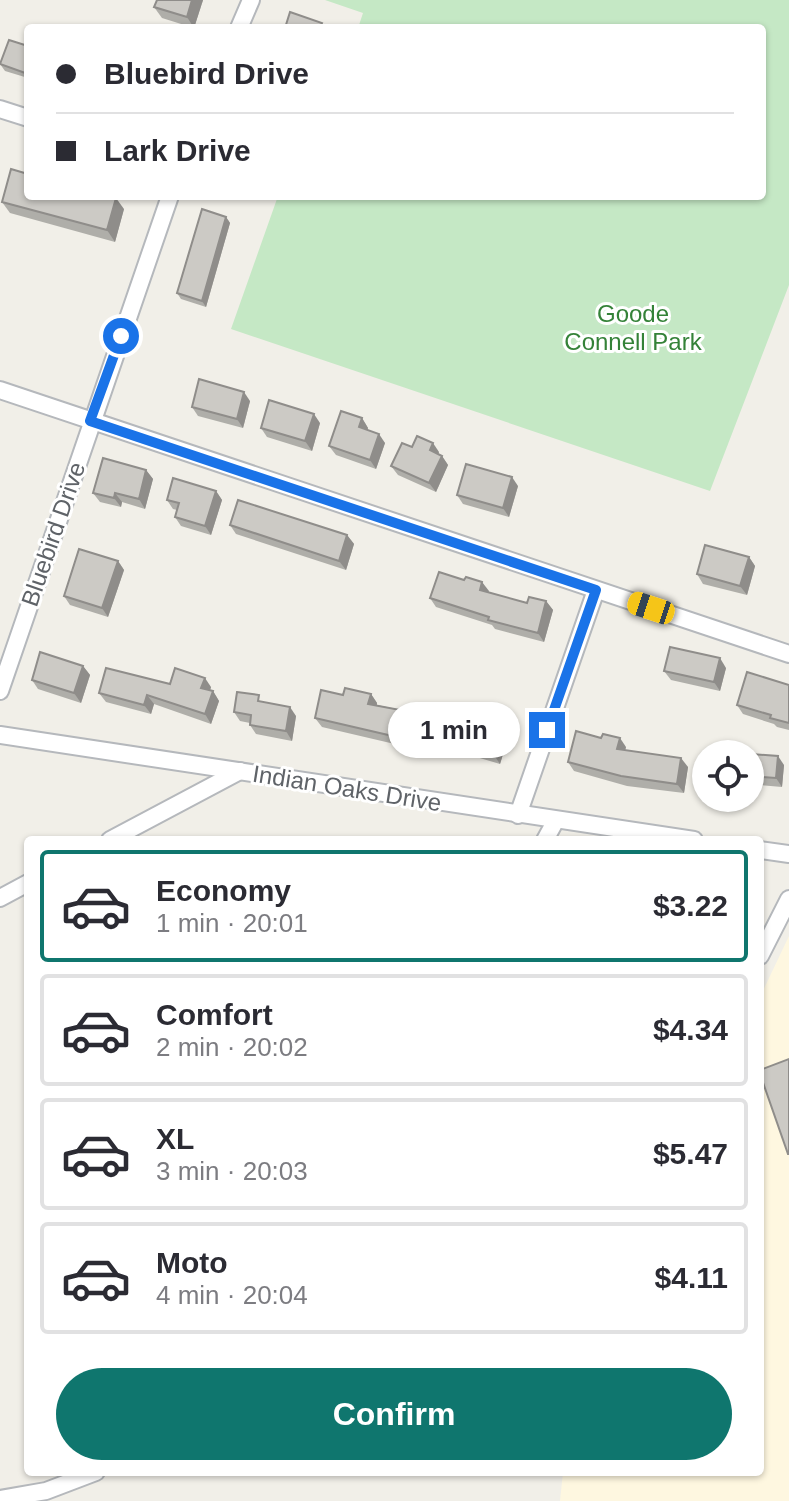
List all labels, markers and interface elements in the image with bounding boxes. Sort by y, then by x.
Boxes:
text: Bluebird Drive [104,57,309,90]
text: Lark Drive [104,134,251,167]
park label: Goode Connell Park [564,300,703,355]
route start [103,318,139,354]
street label: Bluebird Drive [16,458,90,610]
car [624,589,678,627]
callout: 1 min [387,702,519,758]
route end [529,712,565,748]
text: 1 min [420,715,488,745]
map controls [692,740,764,812]
button: locate [692,740,764,812]
street label: Indian Oaks Drive [251,760,443,816]
icon: car [60,870,132,942]
text: Economy [156,874,291,907]
text: $3.22 [653,889,728,922]
text: 1 min · 20:01 [156,908,308,938]
icon: car [60,994,132,1066]
text: Comfort [156,998,273,1031]
text: $4.34 [653,1013,728,1046]
text: 2 min · 20:02 [156,1032,308,1062]
icon: car [60,1118,132,1190]
text: XL [156,1122,194,1155]
text: $5.47 [653,1137,728,1170]
text: 3 min · 20:03 [156,1156,308,1186]
icon: car [60,1242,132,1314]
text: Moto [156,1246,228,1279]
text: $4.11 [655,1261,728,1294]
text: 4 min · 20:04 [156,1280,308,1310]
button: Confirm [56,1368,732,1460]

